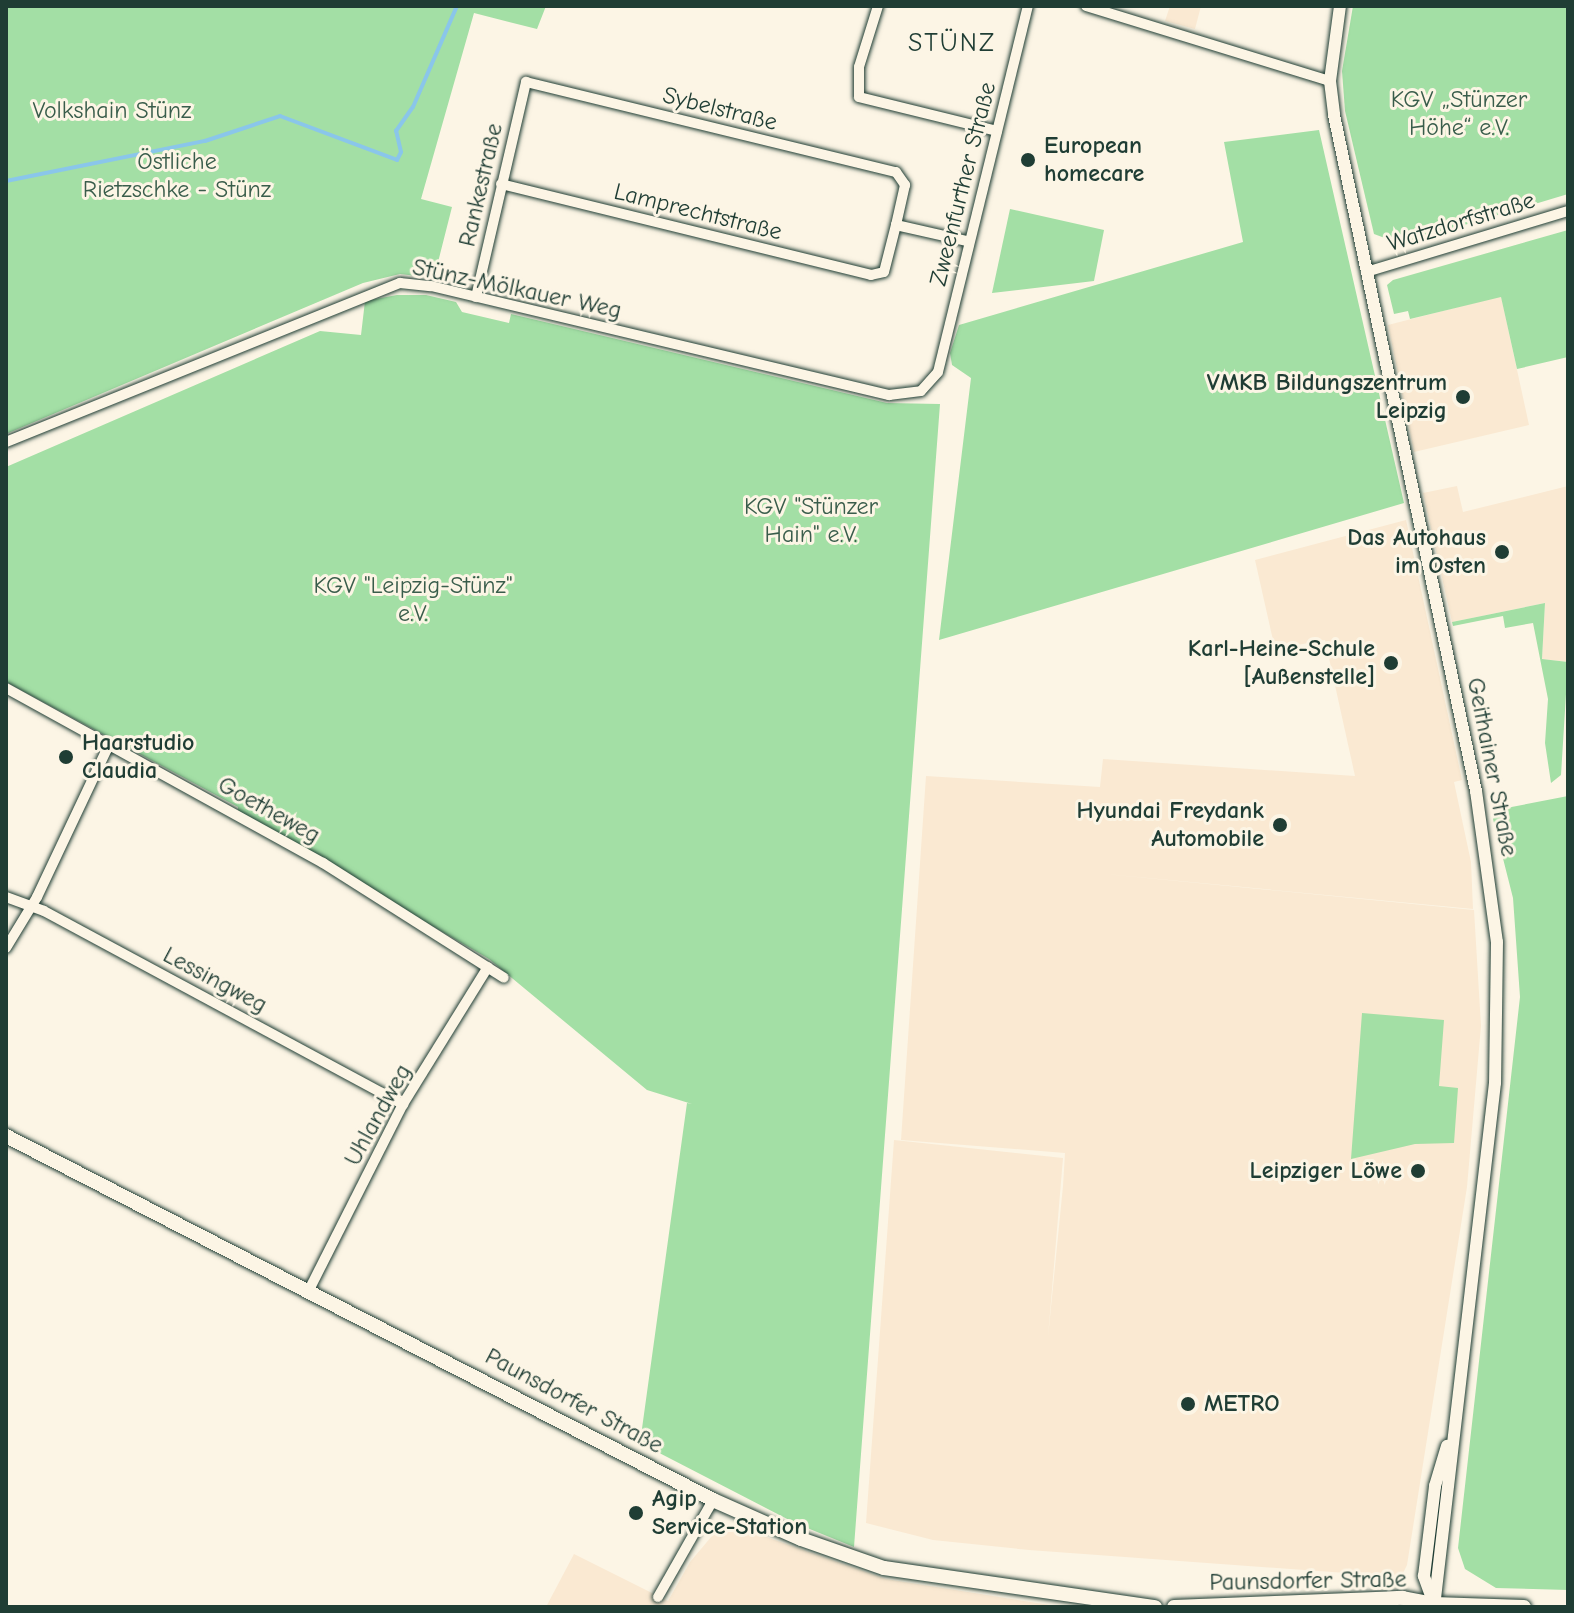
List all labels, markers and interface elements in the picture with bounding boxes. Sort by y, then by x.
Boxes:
district label: STÜNZ [908,28,996,60]
street label: Zweenfurther Straße [924,79,1002,289]
street label: Sybelstraße [660,81,780,137]
park label: KGV „Stünzer Höhe“ e.V. [1391,86,1527,142]
park label: Volkshain Stünz [32,97,192,125]
street label: Rankestraße [453,120,509,250]
place label: European homecare [1044,132,1144,188]
park label: Östliche Rietzschke - Stünz [83,148,271,204]
marker: European homecare [1019,151,1037,169]
street label: Lamprechtstraße [611,177,785,247]
street label: Watzdorfstraße [1384,186,1538,258]
street label: Stünz-Mölkauer Weg [410,253,624,325]
place label: VMKB Bildungszentrum Leipzig [1207,369,1447,425]
marker: VMKB Bildungszentrum Leipzig [1454,388,1472,406]
park label: KGV "Stünzer Hain" e.V. [744,493,878,549]
place label: Das Autohaus im Osten [1347,524,1486,580]
marker: Das Autohaus im Osten [1493,543,1511,561]
park label: KGV "Leipzig-Stünz" e.V. [313,572,513,628]
place label: Karl-Heine-Schule [Außenstelle] [1188,635,1375,691]
marker: Karl-Heine-Schule [Außenstelle] [1382,654,1400,672]
street label: Geithainer Straße [1461,675,1523,859]
place label: Haarstudio Claudia [82,729,194,785]
marker: Haarstudio Claudia [57,748,75,766]
street label: Goetheweg [213,770,325,850]
place label: Hyundai Freydank Automobile [1077,797,1264,853]
marker: Hyundai Freydank Automobile [1271,816,1289,834]
street label: Lessingweg [158,941,272,1019]
street label: Uhlandweg [338,1059,418,1171]
place label: Leipziger Löwe [1249,1157,1402,1185]
marker: Leipziger Löwe [1409,1162,1427,1180]
street label: Paunsdorfer Straße [480,1342,668,1460]
place label: METRO [1204,1390,1279,1418]
marker: METRO [1179,1395,1197,1413]
place label: Agip Service-Station [652,1485,807,1541]
marker: Agip Service-Station [627,1504,645,1522]
street label: Paunsdorfer Straße [1209,1565,1407,1597]

